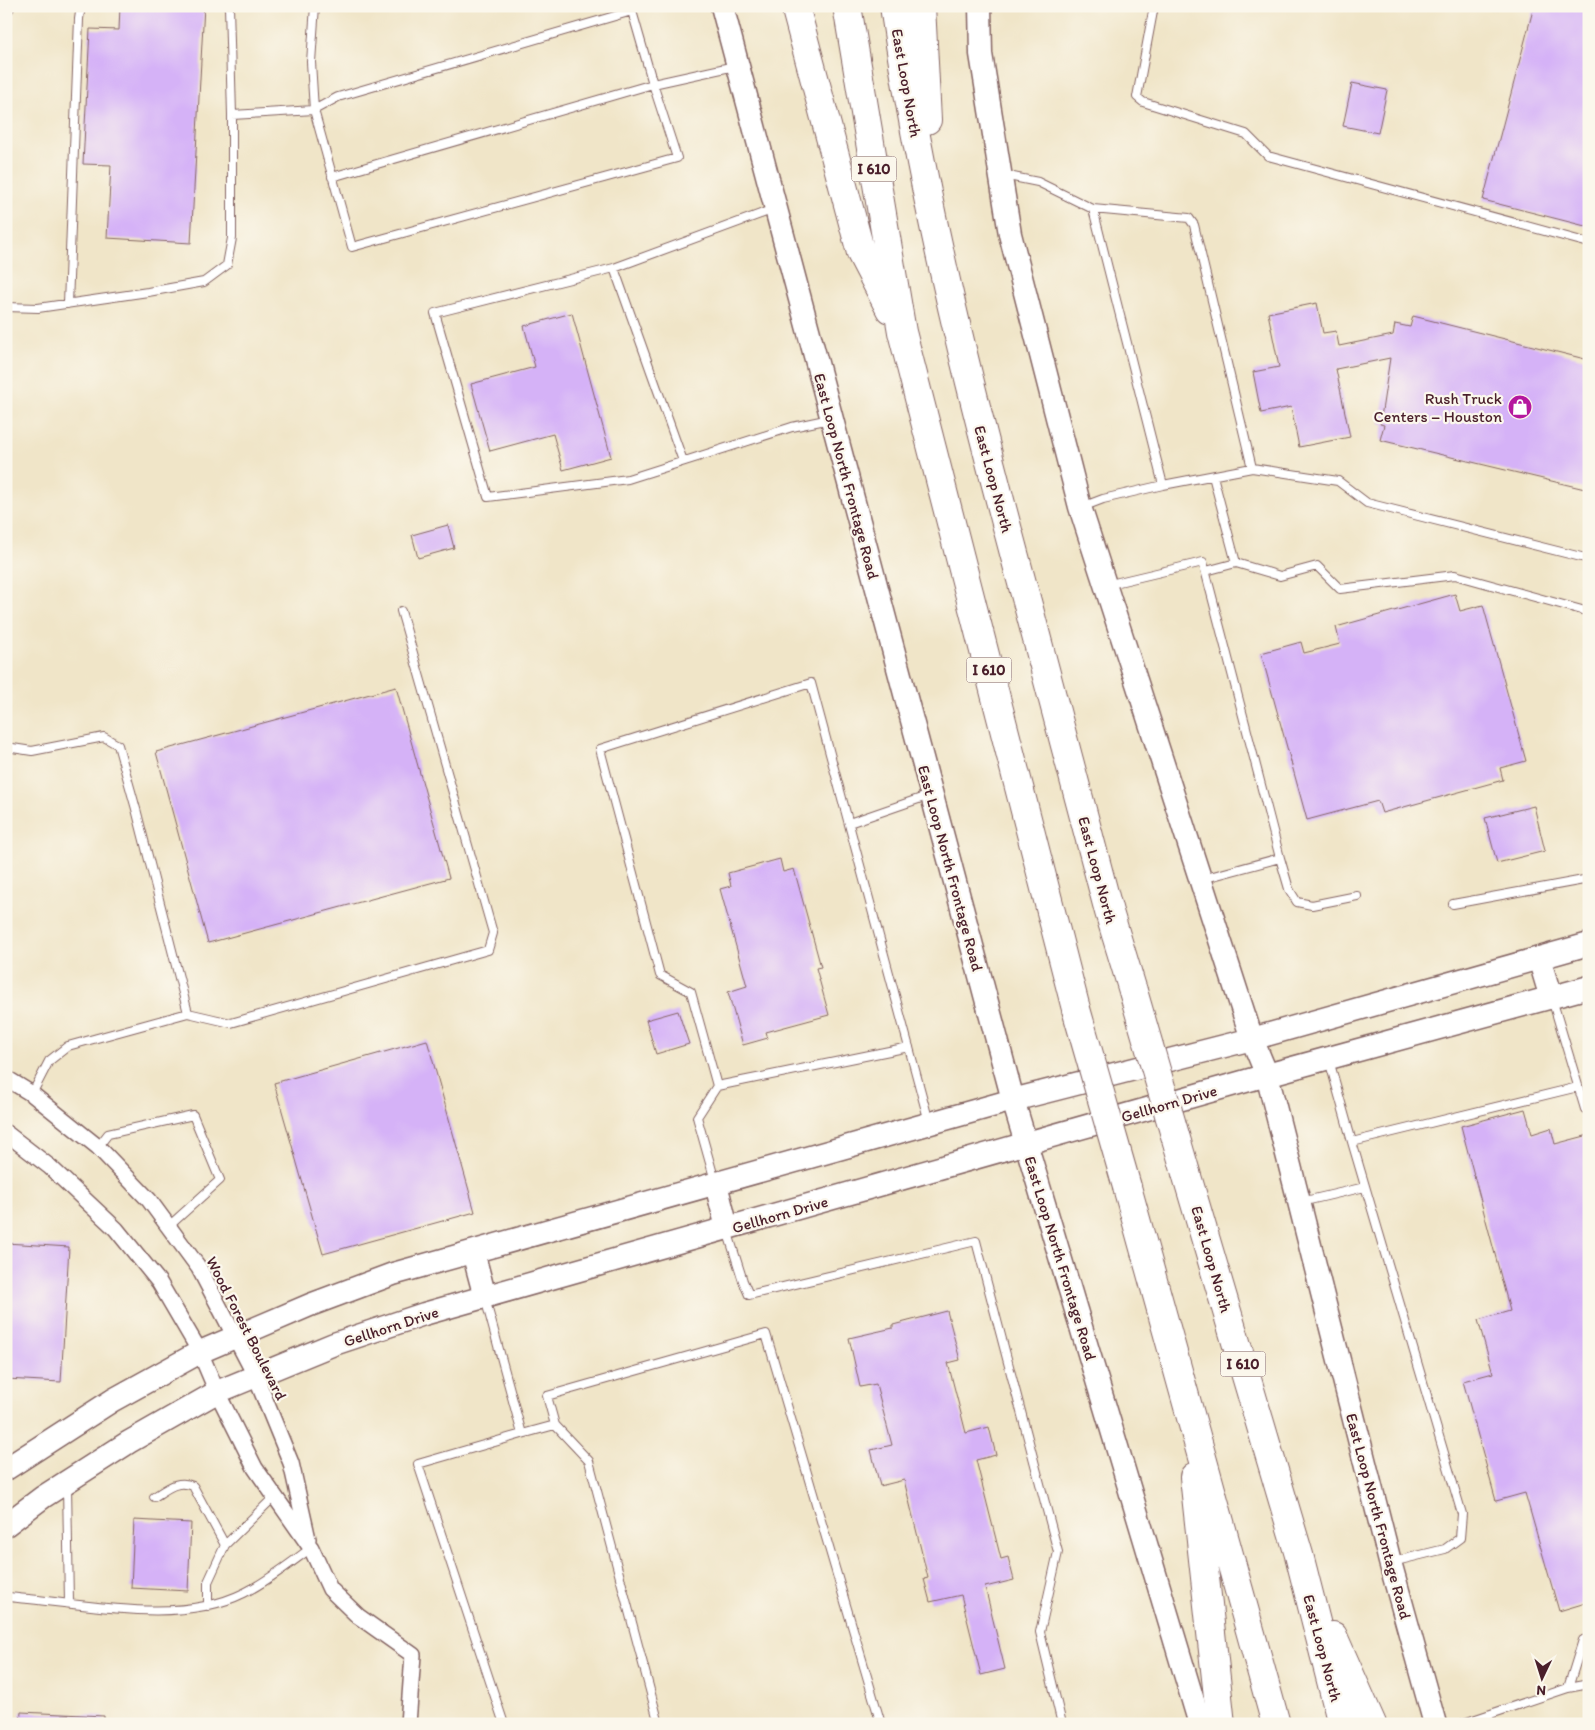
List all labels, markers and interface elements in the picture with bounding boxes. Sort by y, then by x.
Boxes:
street label: East Loop North [888,27,926,139]
road number: I 610 [852,156,896,182]
street label: East Loop North Frontage Road [810,371,883,582]
place label: Rush Truck Centers – Houston [1374,389,1502,426]
shop icon: Rush Truck Centers – Houston [1507,394,1533,420]
street label: East Loop North [970,423,1017,535]
road number: I 610 [966,658,1012,682]
street label: East Loop North Frontage Road [914,763,987,974]
street label: East Loop North [1074,814,1121,926]
street label: Gellhorn Drive [1119,1081,1219,1126]
street label: East Loop North Frontage Road [1020,1154,1101,1363]
street label: Gellhorn Drive [730,1192,830,1237]
street label: East Loop North [1187,1204,1236,1315]
street label: Wood Forest Boulevard [202,1253,291,1404]
street label: Gellhorn Drive [341,1302,441,1351]
road number: I 610 [1220,1352,1266,1376]
street label: East Loop North Frontage Road [1342,1411,1415,1622]
street label: East Loop North [1299,1592,1346,1704]
north arrow [1518,1652,1568,1702]
text: N [1536,1682,1546,1699]

